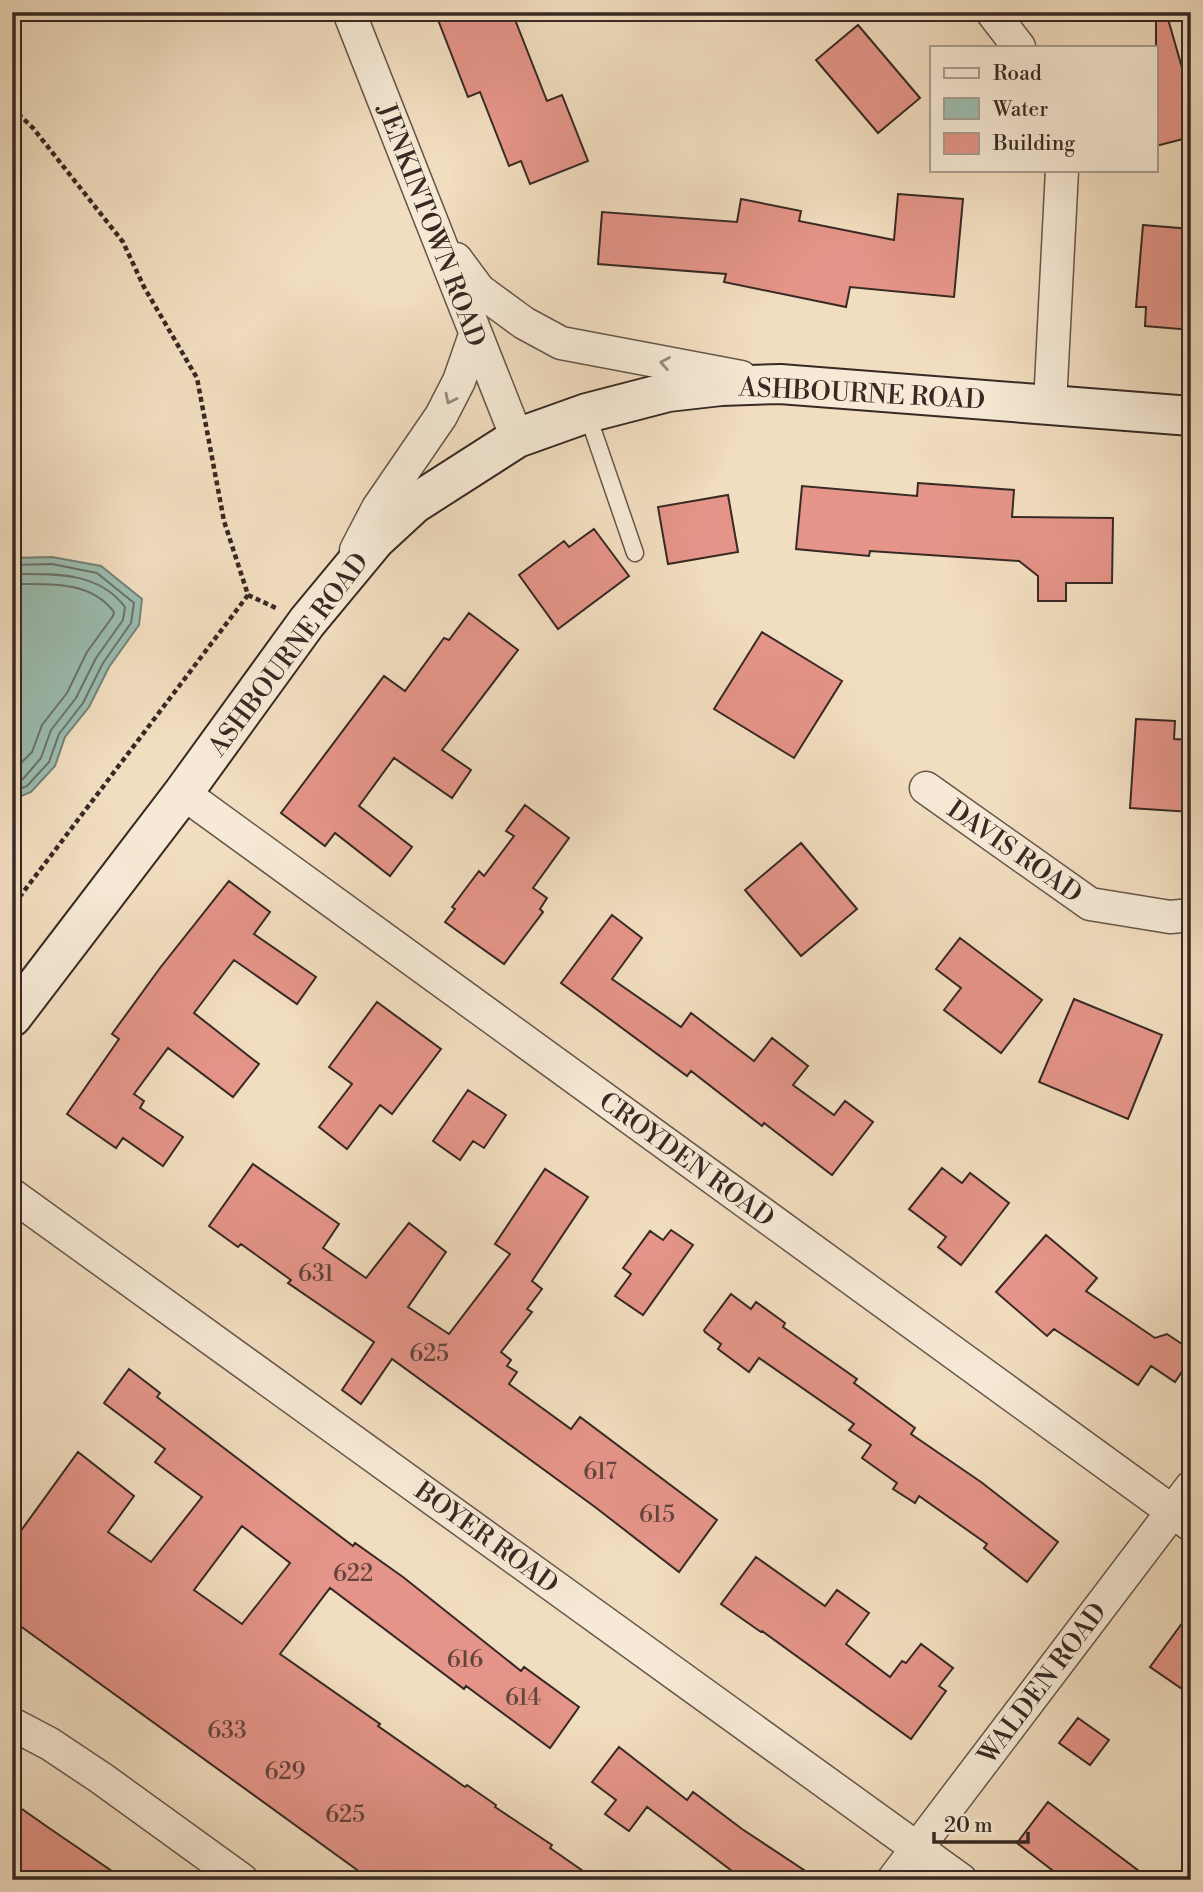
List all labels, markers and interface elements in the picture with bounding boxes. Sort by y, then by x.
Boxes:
legend [930,46,1158,172]
text: Road [993,61,1042,87]
text: Water [992,97,1048,123]
street label: JENKINTOWN ROAD [370,98,492,351]
text: Building [992,131,1075,157]
one-way arrow [659,357,671,372]
street label: ASHBOURNE ROAD [737,372,986,416]
one-way arrow [445,392,459,404]
street label: ASHBOURNE ROAD [201,547,376,763]
street label: DAVIS ROAD [941,794,1088,910]
street label: CROYDEN ROAD [592,1085,780,1234]
house number: 631 [298,1260,334,1288]
house number: 625 [409,1340,449,1368]
house number: 617 [583,1458,617,1486]
street label: BOYER ROAD [408,1474,564,1601]
house number: 615 [639,1501,675,1529]
house number: 622 [333,1560,373,1588]
street label: WALDEN ROAD [971,1597,1114,1771]
house number: 616 [447,1646,483,1674]
house number: 614 [505,1684,541,1712]
house number: 633 [207,1717,247,1745]
house number: 629 [265,1758,306,1786]
house number: 625 [325,1801,365,1829]
scale bar [934,1801,1028,1845]
text: 20 m [944,1813,993,1839]

